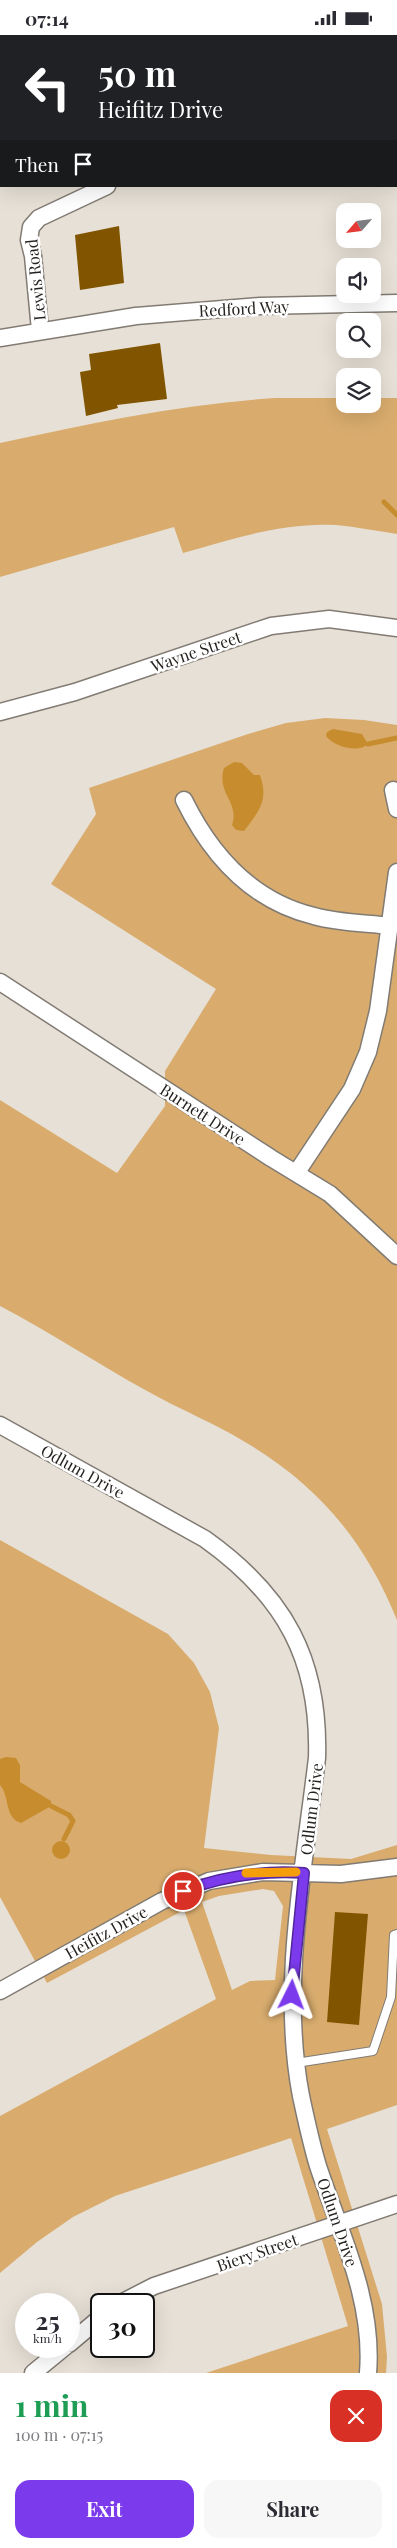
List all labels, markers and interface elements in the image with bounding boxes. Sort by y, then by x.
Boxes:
text: 07:14 [25,5,69,31]
text: 50 m [98,49,176,96]
icon: left [15,55,80,120]
text: Heifitz Drive [98,94,223,124]
icon: arrive [69,150,97,178]
text: Then [15,151,59,177]
north arrow [336,203,381,247]
map controls [336,203,381,413]
street label: Lewis Road [20,238,50,322]
button: sound [336,258,381,303]
street label: Redford Way [198,295,290,321]
button: search [336,313,381,358]
button: layers [336,368,381,413]
street label: Wayne Street [147,626,244,677]
street label: Burnett Drive [156,1079,250,1149]
street label: Odlum Drive [38,1439,128,1503]
street label: Odlum Drive [295,1762,327,1856]
pin [162,1870,204,1912]
icon: arrive [169,1877,197,1905]
street label: Heifitz Drive [61,1901,151,1963]
position arrow [265,1968,317,2020]
street label: Odlum Drive [313,2175,363,2269]
street label: Biery Street [214,2228,301,2276]
speed limit sign: 30 [90,2293,155,2358]
text: 25 [35,2303,60,2336]
text: km/h [33,2330,62,2346]
text: 1 min [15,2385,89,2425]
button: close [330,2390,382,2442]
text: 100 m · 07:15 [15,2424,103,2445]
button: Exit [15,2480,194,2538]
button: Share [204,2480,382,2538]

